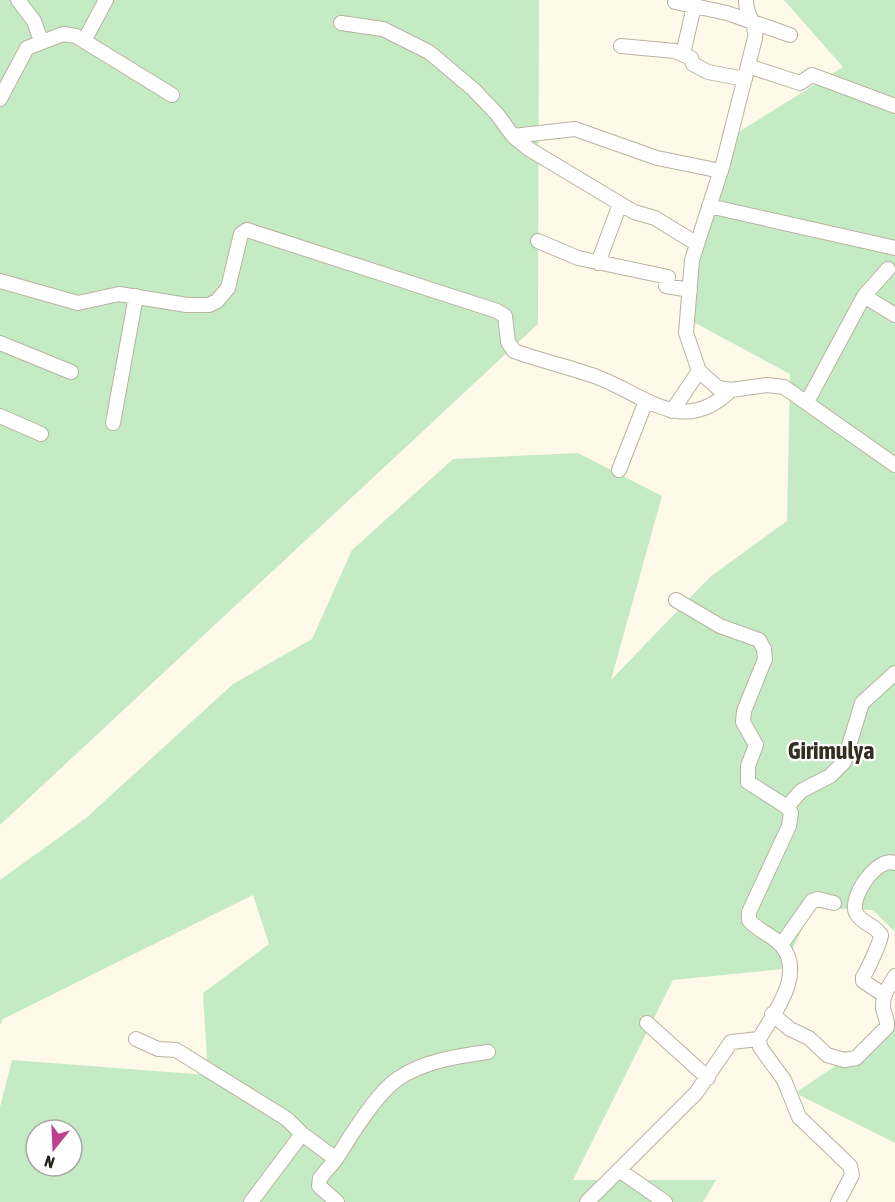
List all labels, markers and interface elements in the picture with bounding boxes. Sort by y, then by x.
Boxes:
district label: Girimulya [788,737,874,764]
north arrow [24,1118,84,1178]
text: N [42,1152,57,1172]

